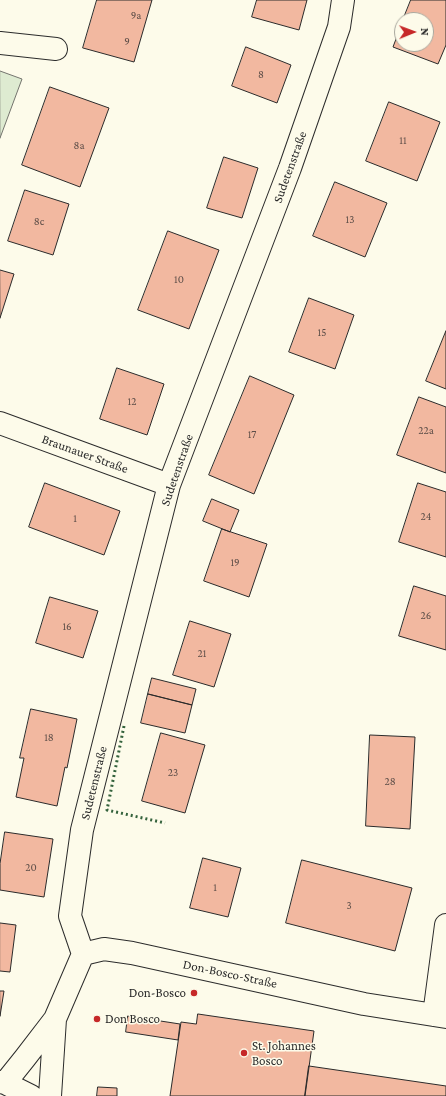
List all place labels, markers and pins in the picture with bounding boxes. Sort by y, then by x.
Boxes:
place label: Don-Bosco [129,985,186,1001]
marker: Don-Bosco [189,988,199,998]
place label: Don Bosco [105,1011,160,1027]
marker: Don Bosco [92,1014,102,1024]
place label: St. Johannes Bosco [252,1038,316,1069]
marker: St. Johannes Bosco [239,1048,249,1058]

